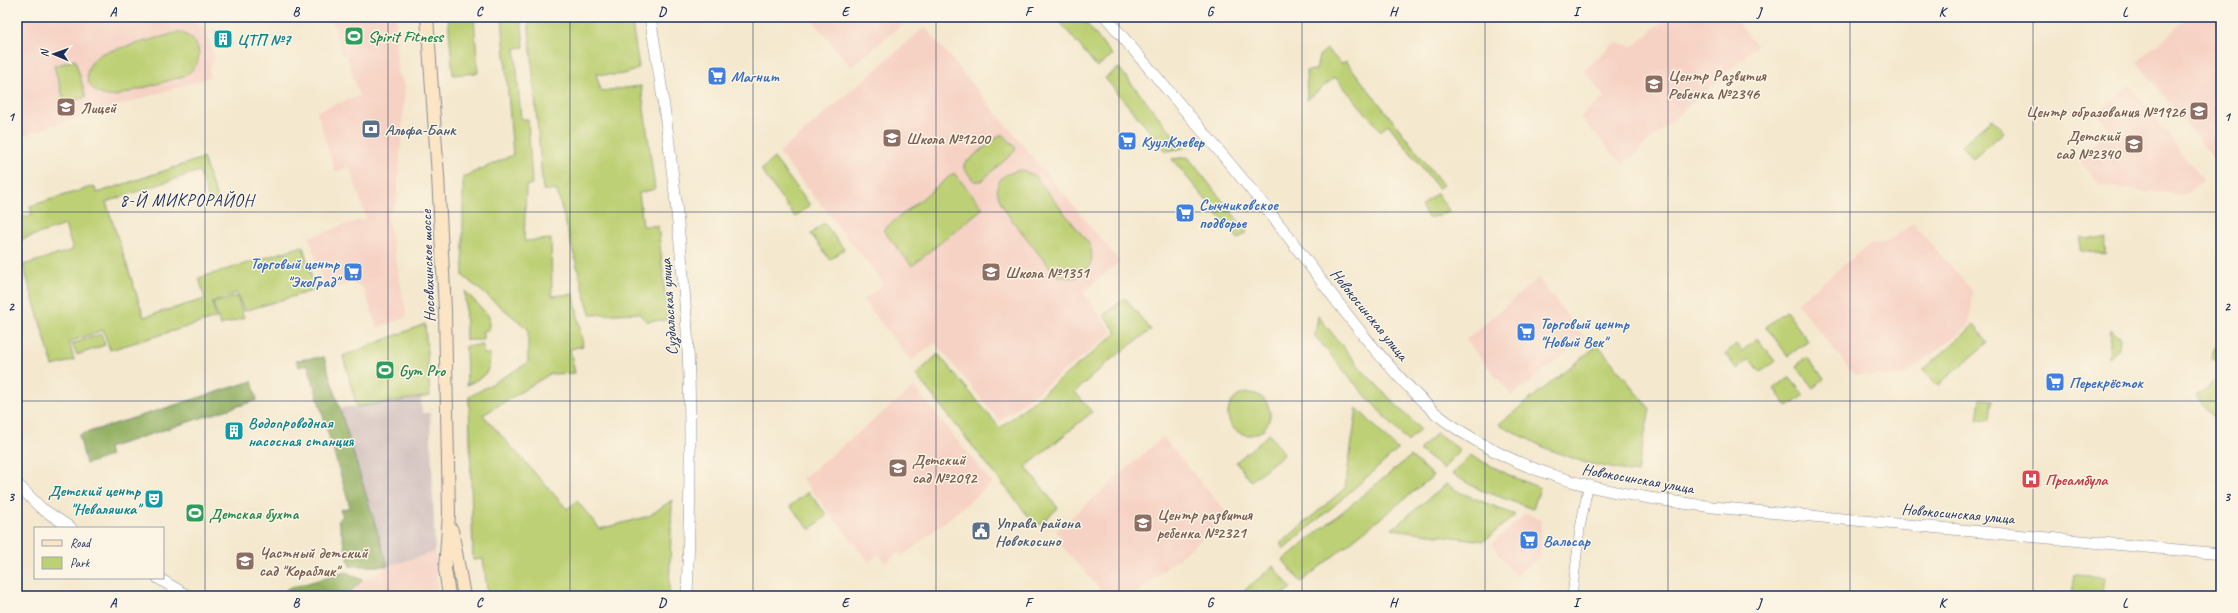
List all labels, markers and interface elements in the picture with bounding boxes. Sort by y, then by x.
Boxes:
text: A [110,4,118,20]
text: B [293,4,301,20]
text: C [476,4,484,20]
text: D [658,4,667,20]
text: E [842,4,851,20]
text: F [1025,4,1034,20]
text: G [1207,4,1215,20]
text: H [1389,4,1399,20]
text: I [1573,4,1582,20]
text: J [1756,4,1763,20]
text: K [1939,4,1949,20]
text: L [2122,4,2129,20]
sports icon: Spirit Fitness [343,25,365,47]
place label: Spirit Fitness [368,27,444,47]
building icon: ЦТП №7 [212,28,234,50]
place label: ЦТП №7 [237,30,292,50]
north arrow [34,34,74,74]
text: N [37,48,51,57]
supermarket icon: Магнит [706,65,728,87]
place label: Центр Развития Ребенка №2346 [1668,66,1767,104]
place label: Магнит [731,67,780,87]
school or university icon: Центр Развития Ребенка №2346 [1643,73,1665,95]
school or university icon: Лицей [55,96,77,118]
place label: Лицей [80,98,117,118]
school or university icon: Центр образования №1926 [2188,100,2210,122]
place label: Центр образования №1926 [2026,102,2186,122]
text: 1 [8,109,16,125]
text: 1 [2224,109,2232,125]
bank icon: Альфа-Банк [360,118,382,140]
place label: Альфа-Банк [385,120,457,140]
place label: Детский сад №2340 [2055,126,2122,164]
school or university icon: Школа №1200 [881,127,903,149]
place label: Школа №1200 [906,129,992,149]
supermarket icon: КуулКлевер [1116,130,1138,152]
place label: КуулКлевер [1141,132,1205,152]
school or university icon: Детский сад №2340 [2123,133,2145,155]
district label: 8-Й МИКРОРАЙОН [120,190,257,211]
place label: Сычниковское подворье [1199,195,1279,233]
supermarket icon: Сычниковское подворье [1174,202,1196,224]
street label: Носовихинское шоссе [416,208,440,322]
place label: Торговый центр "ЭкоГрад" [250,254,343,292]
street label: Суздальская улица [656,257,682,356]
supermarket icon: Торговый центр "ЭкоГрад" [342,261,364,283]
school or university icon: Школа №1351 [980,261,1002,283]
place label: Школа №1351 [1005,263,1091,283]
street label: Новокосинская улица [1326,264,1413,366]
text: 2 [8,299,15,315]
text: 2 [2224,299,2231,315]
place label: Торговый центр "Новый Век" [1540,314,1630,352]
supermarket icon: Торговый центр "Новый Век" [1515,321,1537,343]
sports icon: Gym Pro [374,359,396,381]
place label: Gym Pro [399,361,446,381]
supermarket icon: Перекрёсток [2044,371,2066,393]
place label: Перекрёсток [2069,373,2144,393]
place label: Водопроводная насосная станция [248,413,355,451]
building icon: Водопроводная насосная станция [223,420,245,442]
place label: Детский сад №2092 [912,450,978,488]
school or university icon: Детский сад №2092 [887,457,909,479]
street label: Новокосинская улица [1580,459,1697,499]
hospital icon: Преамбула [2020,468,2042,490]
place label: Преамбула [2045,470,2109,490]
place label: Детский центр "Неваляшка" [48,481,144,519]
theatre icon: Детский центр "Неваляшка" [143,488,165,510]
text: 3 [8,489,15,505]
text: 3 [2224,489,2231,505]
street label: Новокосинская улица [1901,499,2017,529]
sports icon: Детская бухта [184,502,206,524]
place label: Детская бухта [209,504,299,524]
place label: Центр развития ребенка №2321 [1157,505,1253,543]
school or university icon: Центр развития ребенка №2321 [1132,512,1154,534]
place label: Управа района Новокосино [995,513,1081,551]
public building icon: Управа района Новокосино [970,520,992,542]
legend [34,527,164,579]
supermarket icon: Вальсар [1518,529,1540,551]
place label: Вальсар [1543,531,1591,551]
text: Road [70,535,92,551]
place label: Частный детский сад "Кораблик" [259,543,369,581]
school or university icon: Частный детский сад "Кораблик" [234,550,256,572]
text: Park [70,555,91,571]
text: A [110,595,118,611]
text: B [293,595,301,611]
text: C [476,595,484,611]
text: D [658,595,667,611]
text: E [842,595,851,611]
text: F [1025,595,1034,611]
text: G [1207,595,1215,611]
text: H [1389,595,1399,611]
text: I [1573,595,1582,611]
text: J [1756,595,1763,611]
text: K [1939,595,1949,611]
text: L [2122,595,2129,611]

